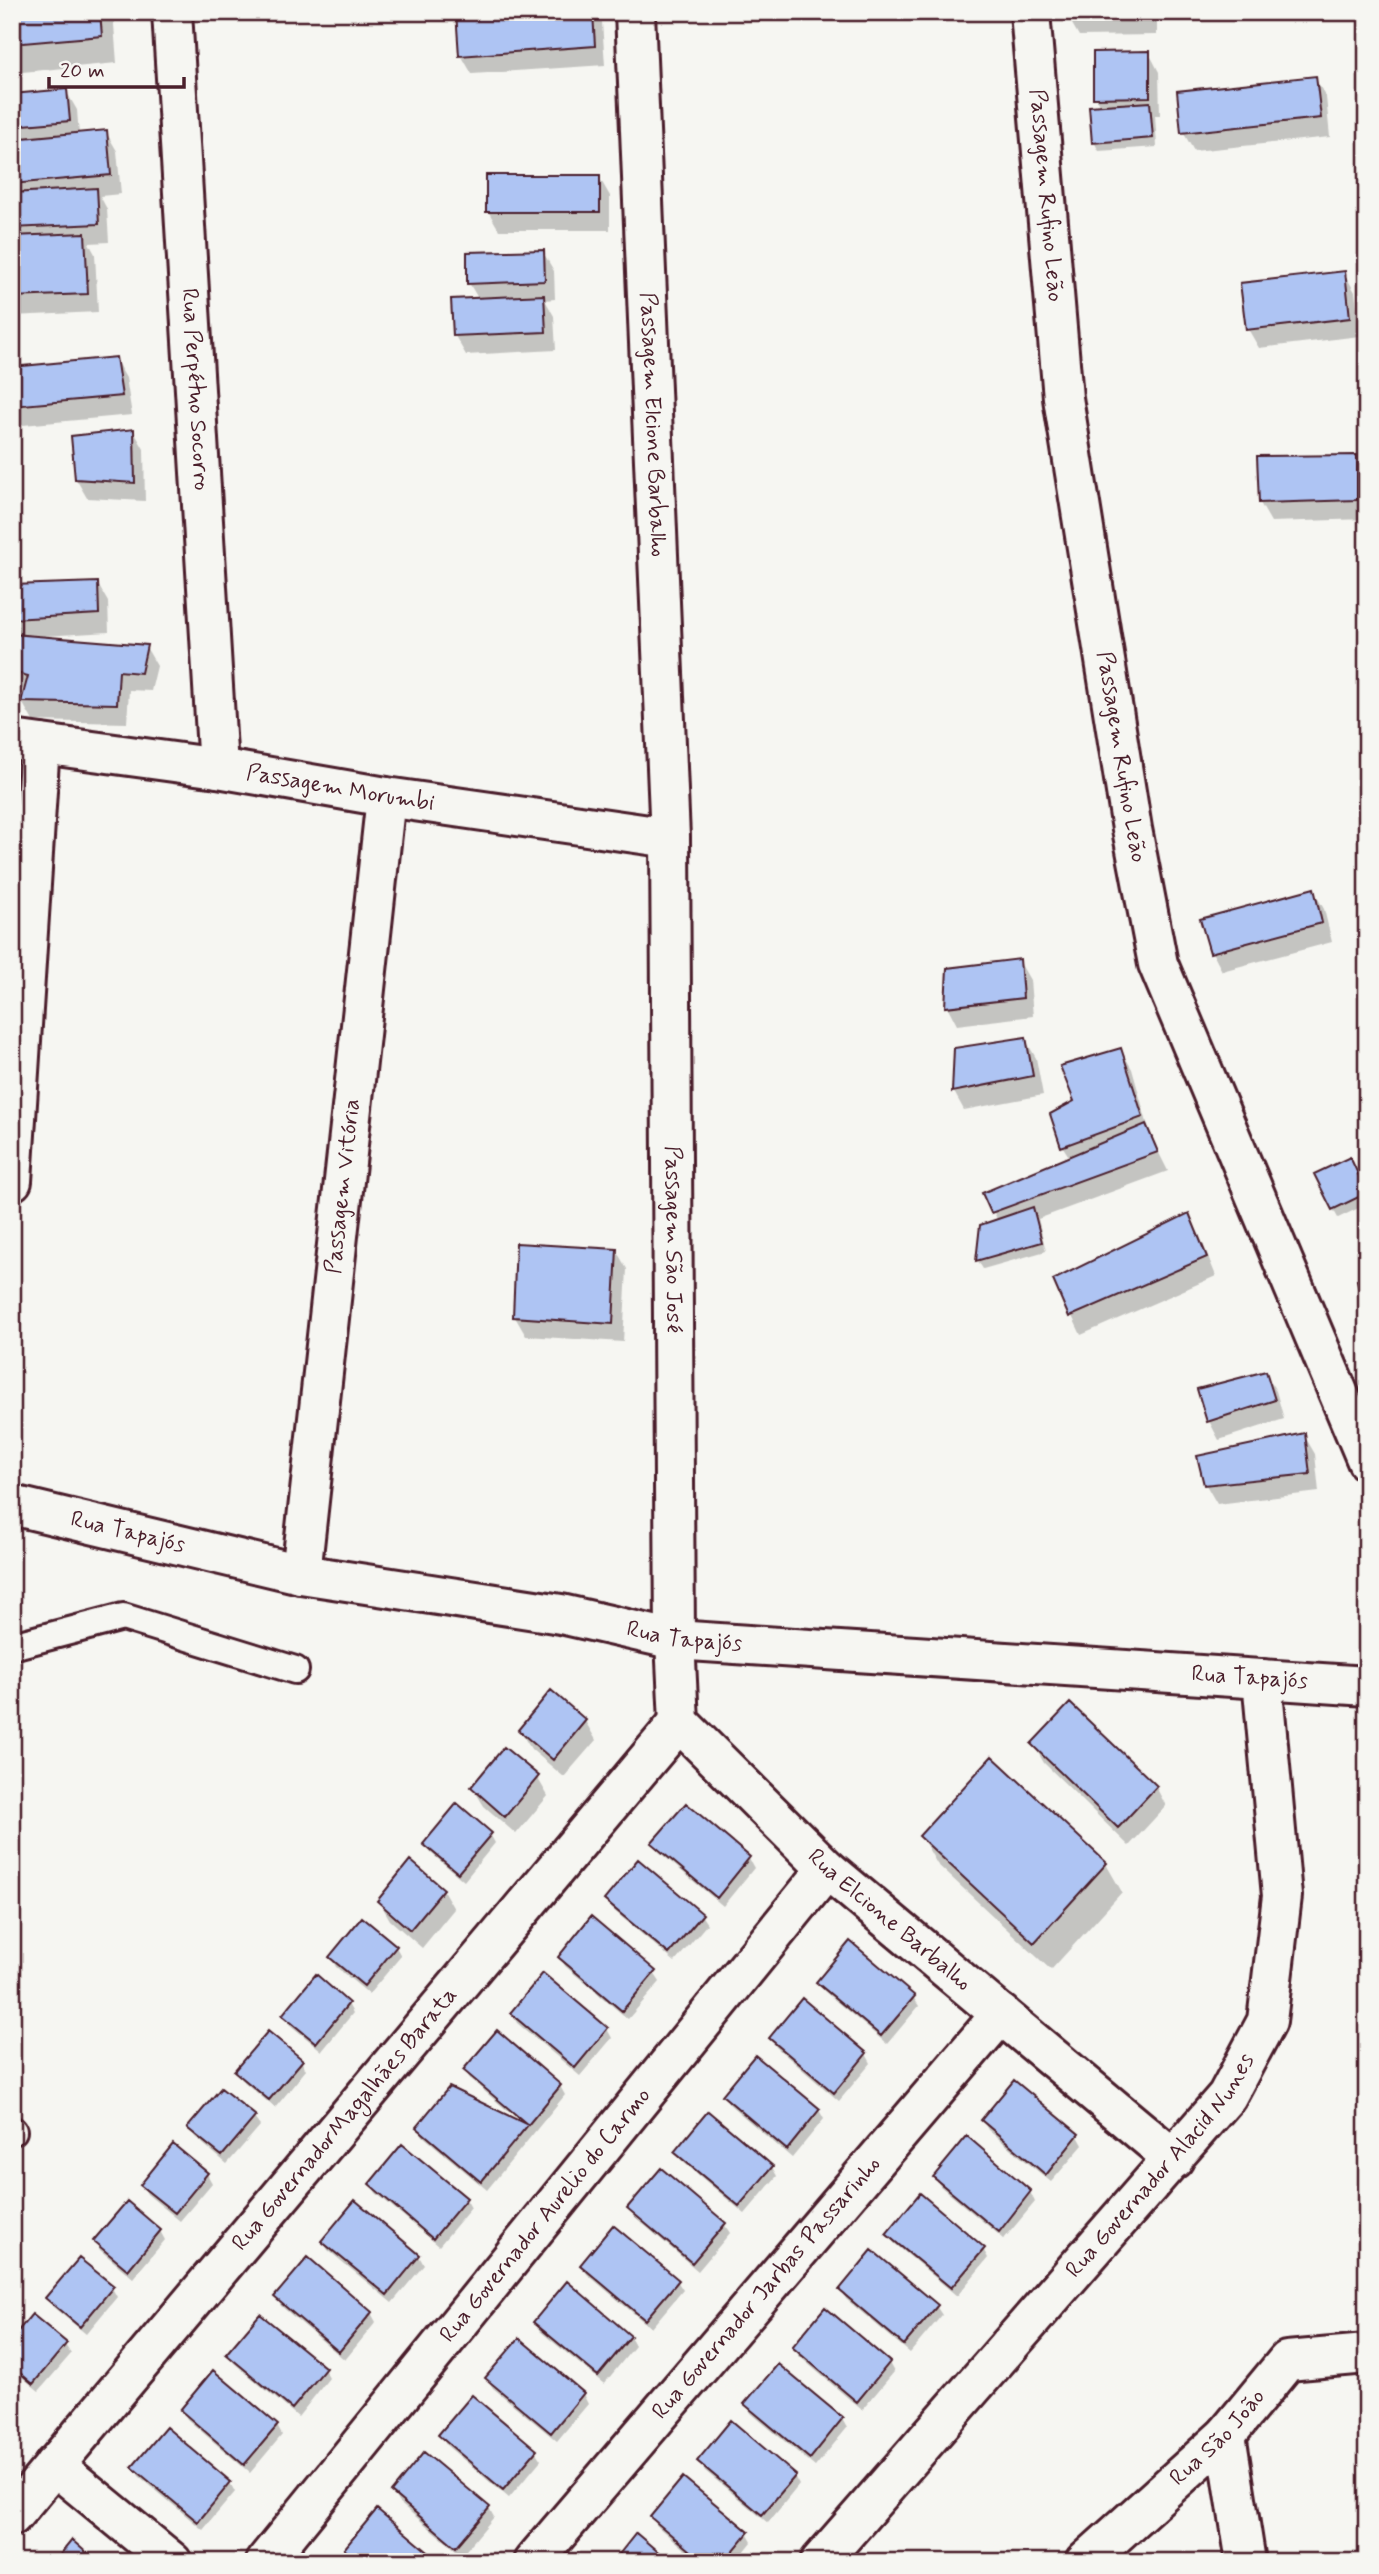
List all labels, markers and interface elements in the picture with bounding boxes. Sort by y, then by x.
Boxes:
scale bar [49,46,184,90]
text: 20 m [60,57,105,85]
street label: Passagem Rufino Leão [1022,88,1070,303]
street label: Rua Perpétuo Socorro [174,287,216,491]
street label: Passagem Elcione Barbalho [632,292,673,558]
street label: Passagem Rufino Leão [1089,649,1153,865]
street label: Passagem Morumbi [244,758,436,819]
street label: Passagem Vitória [319,1097,368,1275]
street label: Passagem São José [657,1146,688,1333]
street label: Rua Tapajós [67,1504,188,1561]
street label: Rua Tapajós [623,1614,743,1659]
street label: Rua Tapajós [1190,1659,1309,1697]
street label: Rua Elcione Barbalho [801,1843,977,1998]
street label: Rua GovernadorMagalhães Barata [226,1981,465,2258]
street label: Rua Governador Alacid Nunes [1060,2048,1262,2285]
street label: Rua Governador Aurelio do Carmo [434,2082,658,2349]
street label: Rua Governador Jarbas Passarinho [646,2150,888,2426]
street label: Rua São João [1164,2383,1272,2493]

